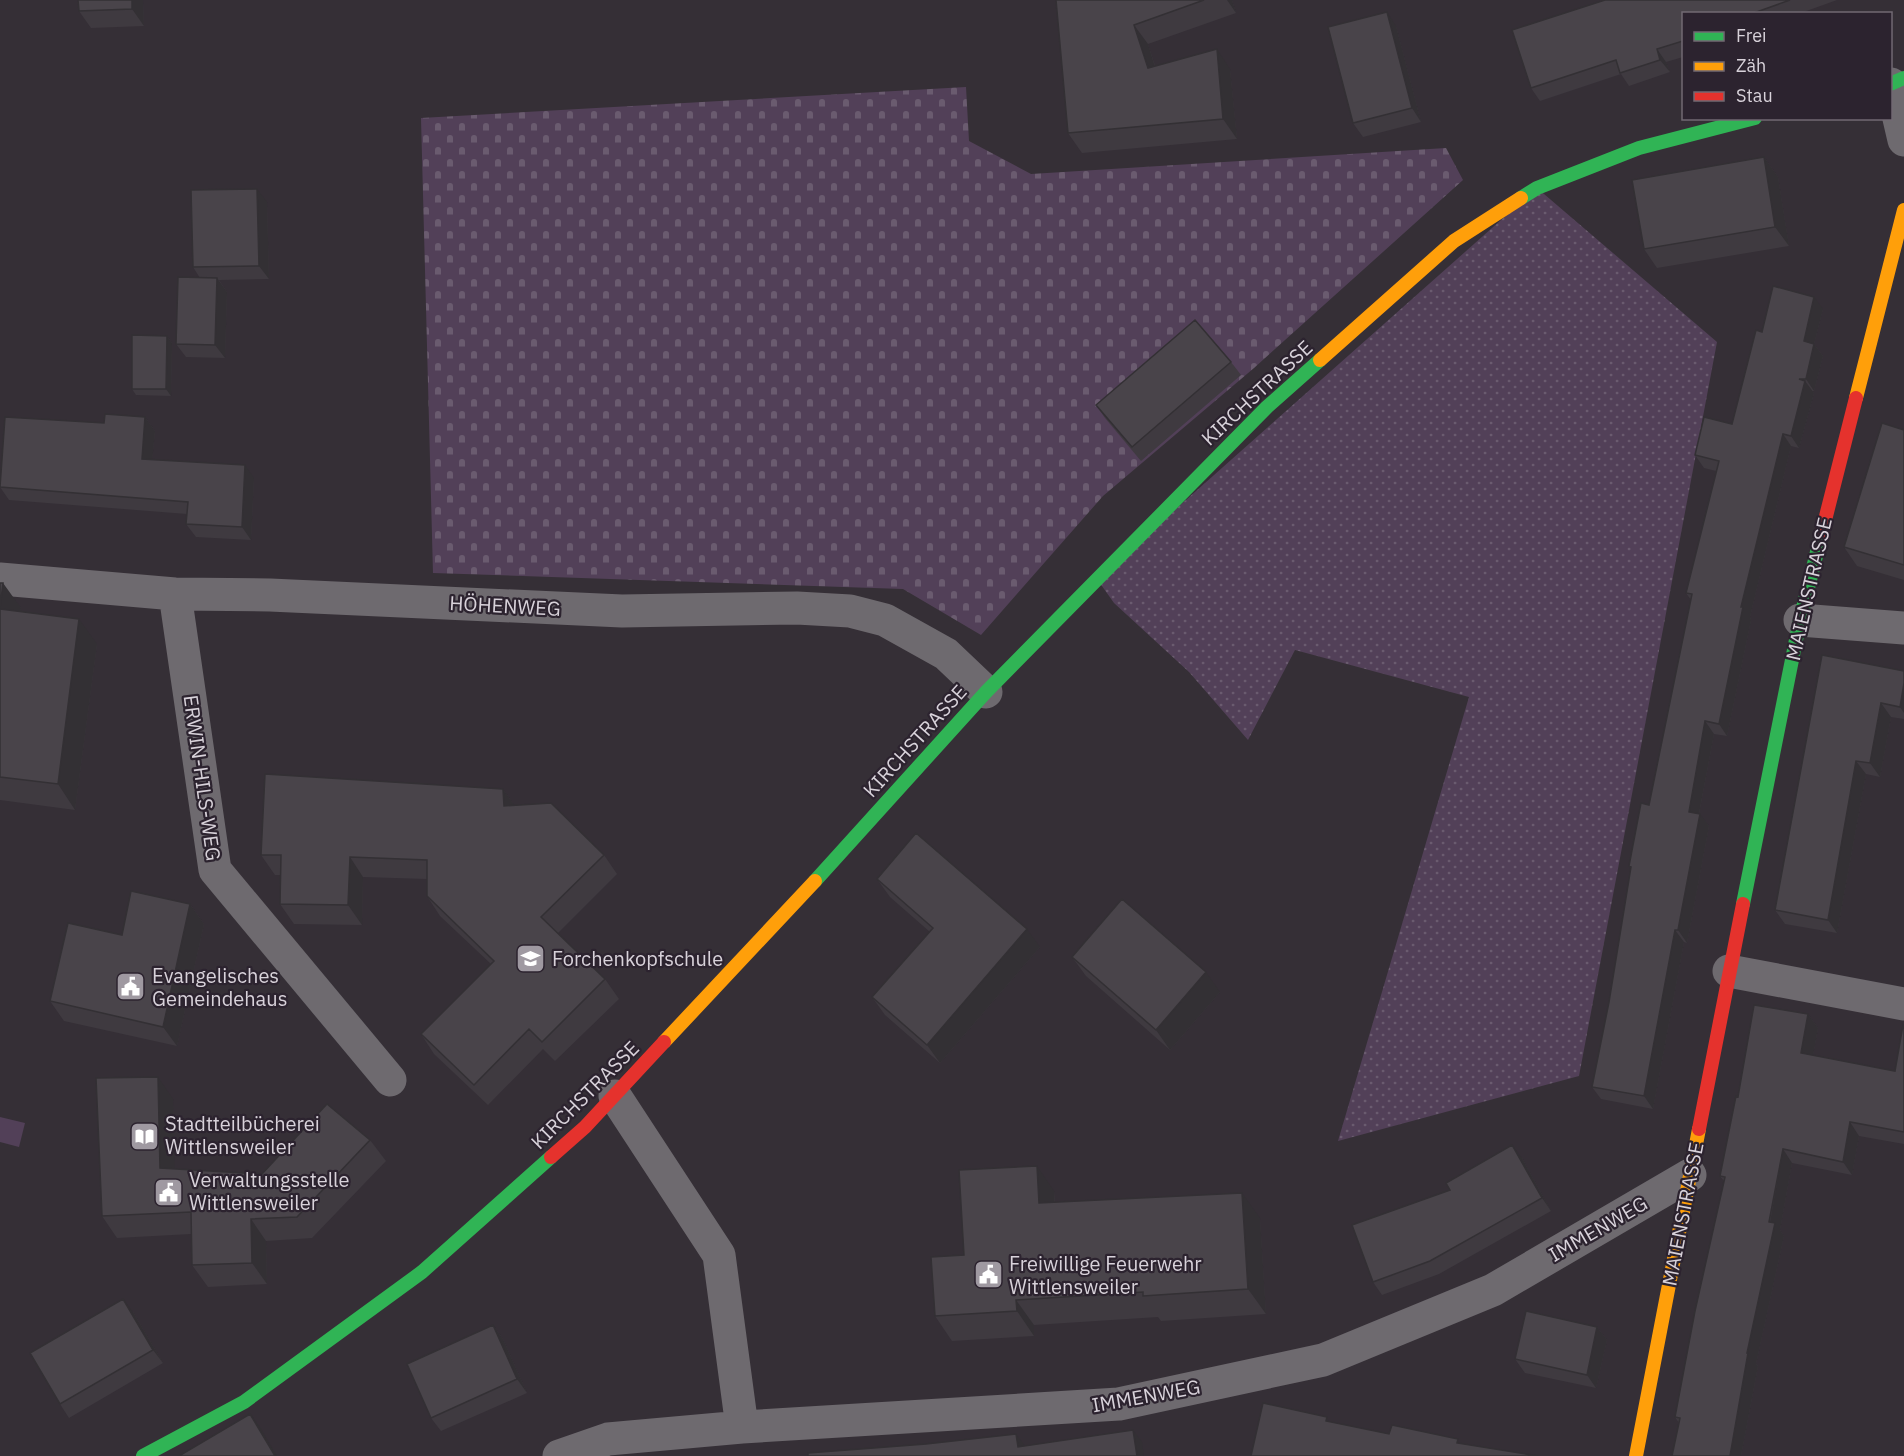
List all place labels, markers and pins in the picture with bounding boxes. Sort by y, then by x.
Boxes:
school or university icon: Forchenkopfschule [515,943,547,975]
place label: Forchenkopfschule [552,945,723,972]
place label: Evangelisches Gemeindehaus [152,962,287,1012]
public building icon: Evangelisches Gemeindehaus [115,971,147,1003]
place label: Stadtteilbücherei Wittlensweiler [165,1110,320,1160]
library icon: Stadtteilbücherei Wittlensweiler [128,1120,160,1152]
place label: Verwaltungsstelle Wittlensweiler [189,1166,349,1216]
public building icon: Verwaltungsstelle Wittlensweiler [152,1176,184,1208]
place label: Freiwillige Feuerwehr Wittlensweiler [1009,1250,1202,1300]
public building icon: Freiwillige Feuerwehr Wittlensweiler [972,1259,1004,1291]

